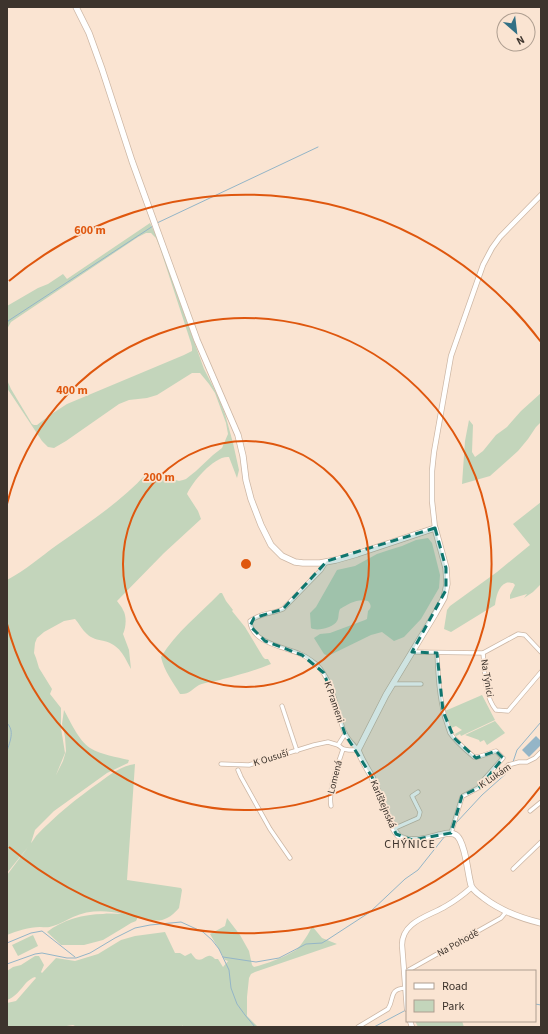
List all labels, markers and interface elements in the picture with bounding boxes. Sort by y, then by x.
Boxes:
north arrow [496,12,536,52]
text: N [514,32,527,49]
text: 600 m [74,222,106,239]
text: 400 m [56,382,88,399]
text: 200 m [143,469,175,486]
centre of rings [239,557,253,571]
street label: Na Týnici [477,658,497,698]
street label: K Prameni [320,679,348,725]
street label: K Ousuší [252,746,291,770]
street label: Lomená [324,759,346,795]
street label: K Lukám [476,760,514,792]
street label: Karlštejnská [367,778,399,830]
district label: CHÝNICE [384,836,436,853]
street label: Na Pohodě [435,926,481,960]
legend [406,970,536,1022]
text: Road [442,978,468,995]
text: Park [442,998,464,1015]

